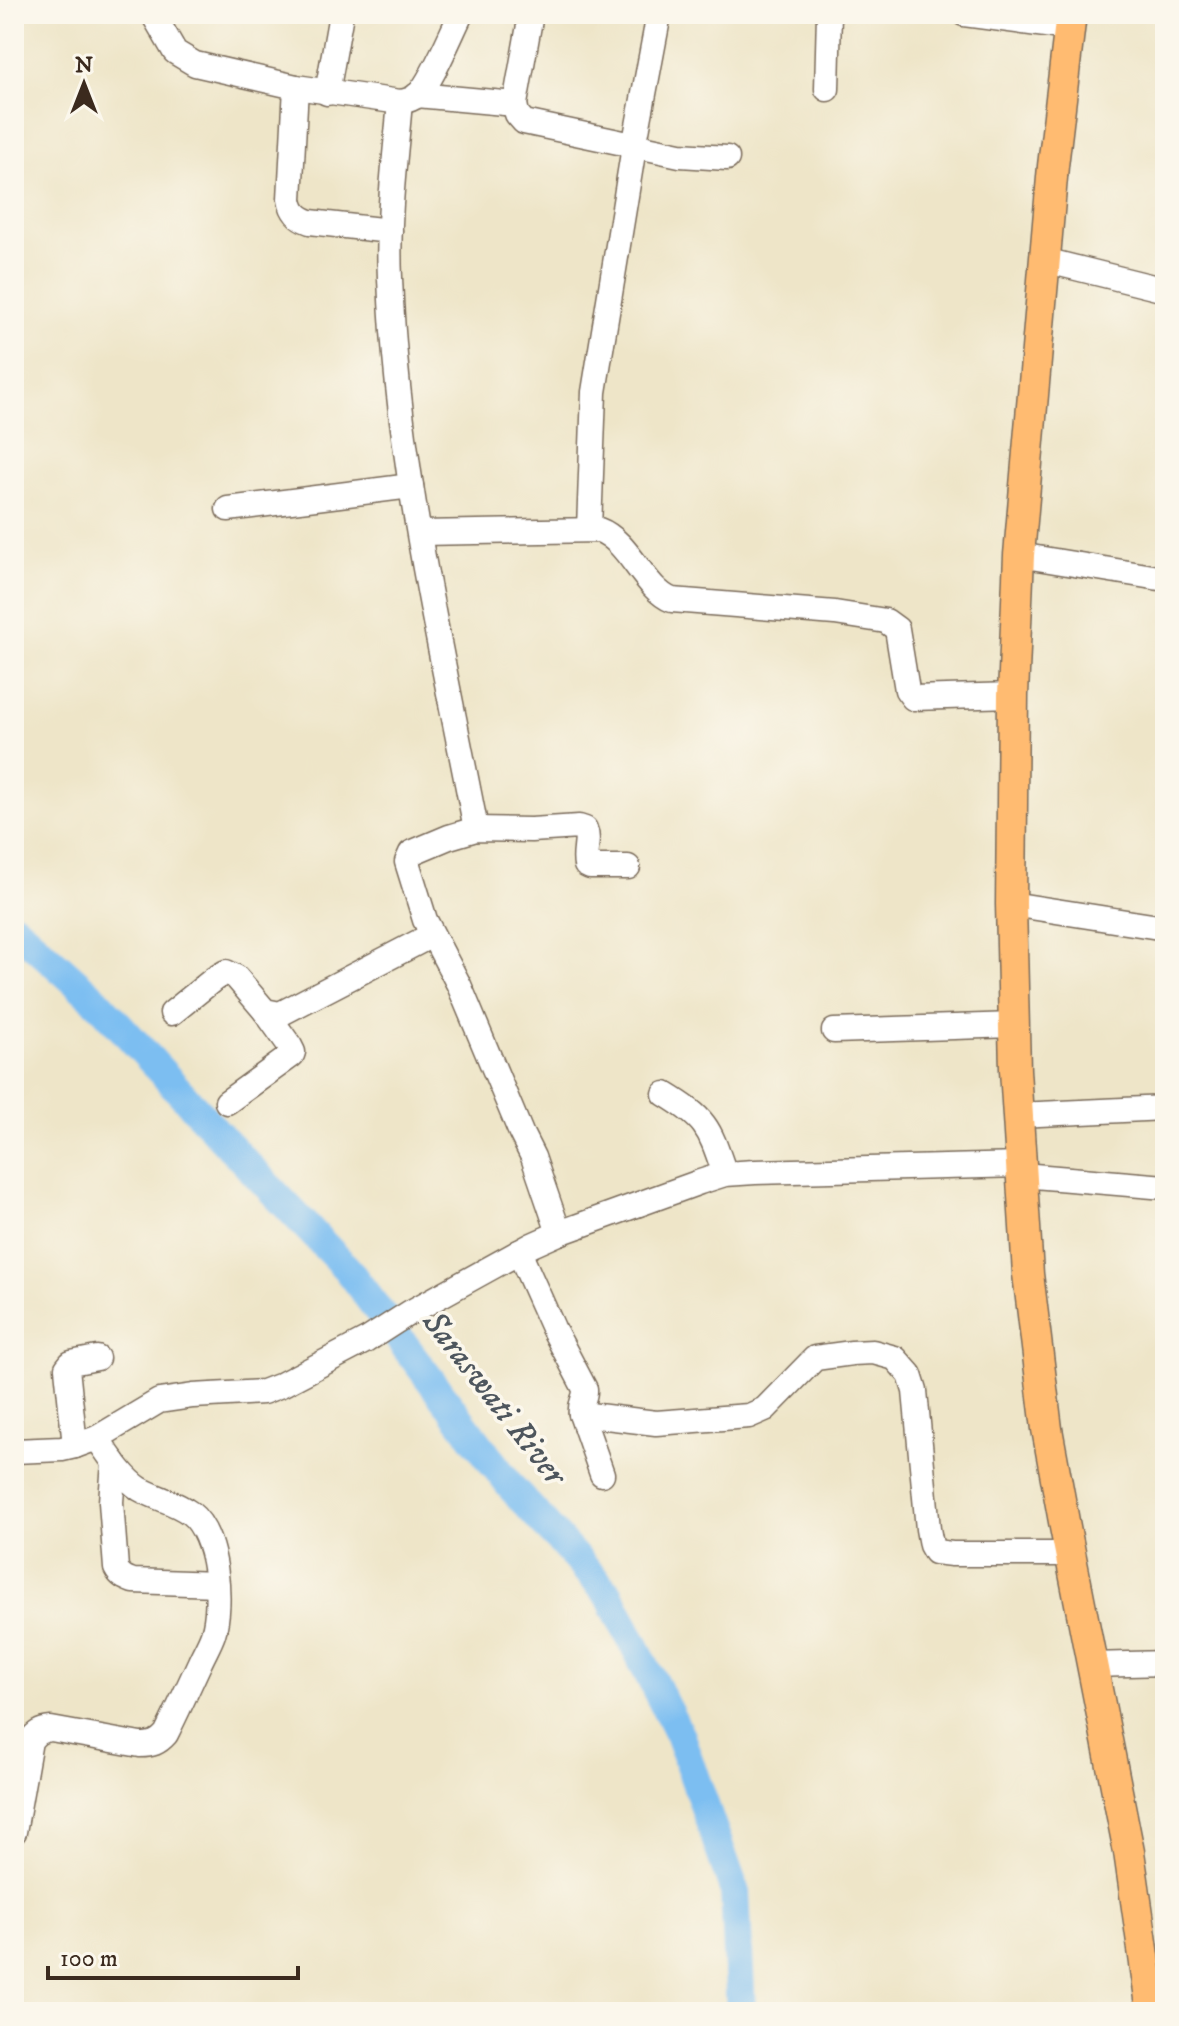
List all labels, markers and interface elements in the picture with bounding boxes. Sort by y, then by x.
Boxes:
north arrow [44,44,124,124]
text: N [75,52,93,79]
water label: Saraswati River [412,1301,577,1496]
scale bar [48,1930,298,1980]
text: 100 m [60,1944,118,1974]

